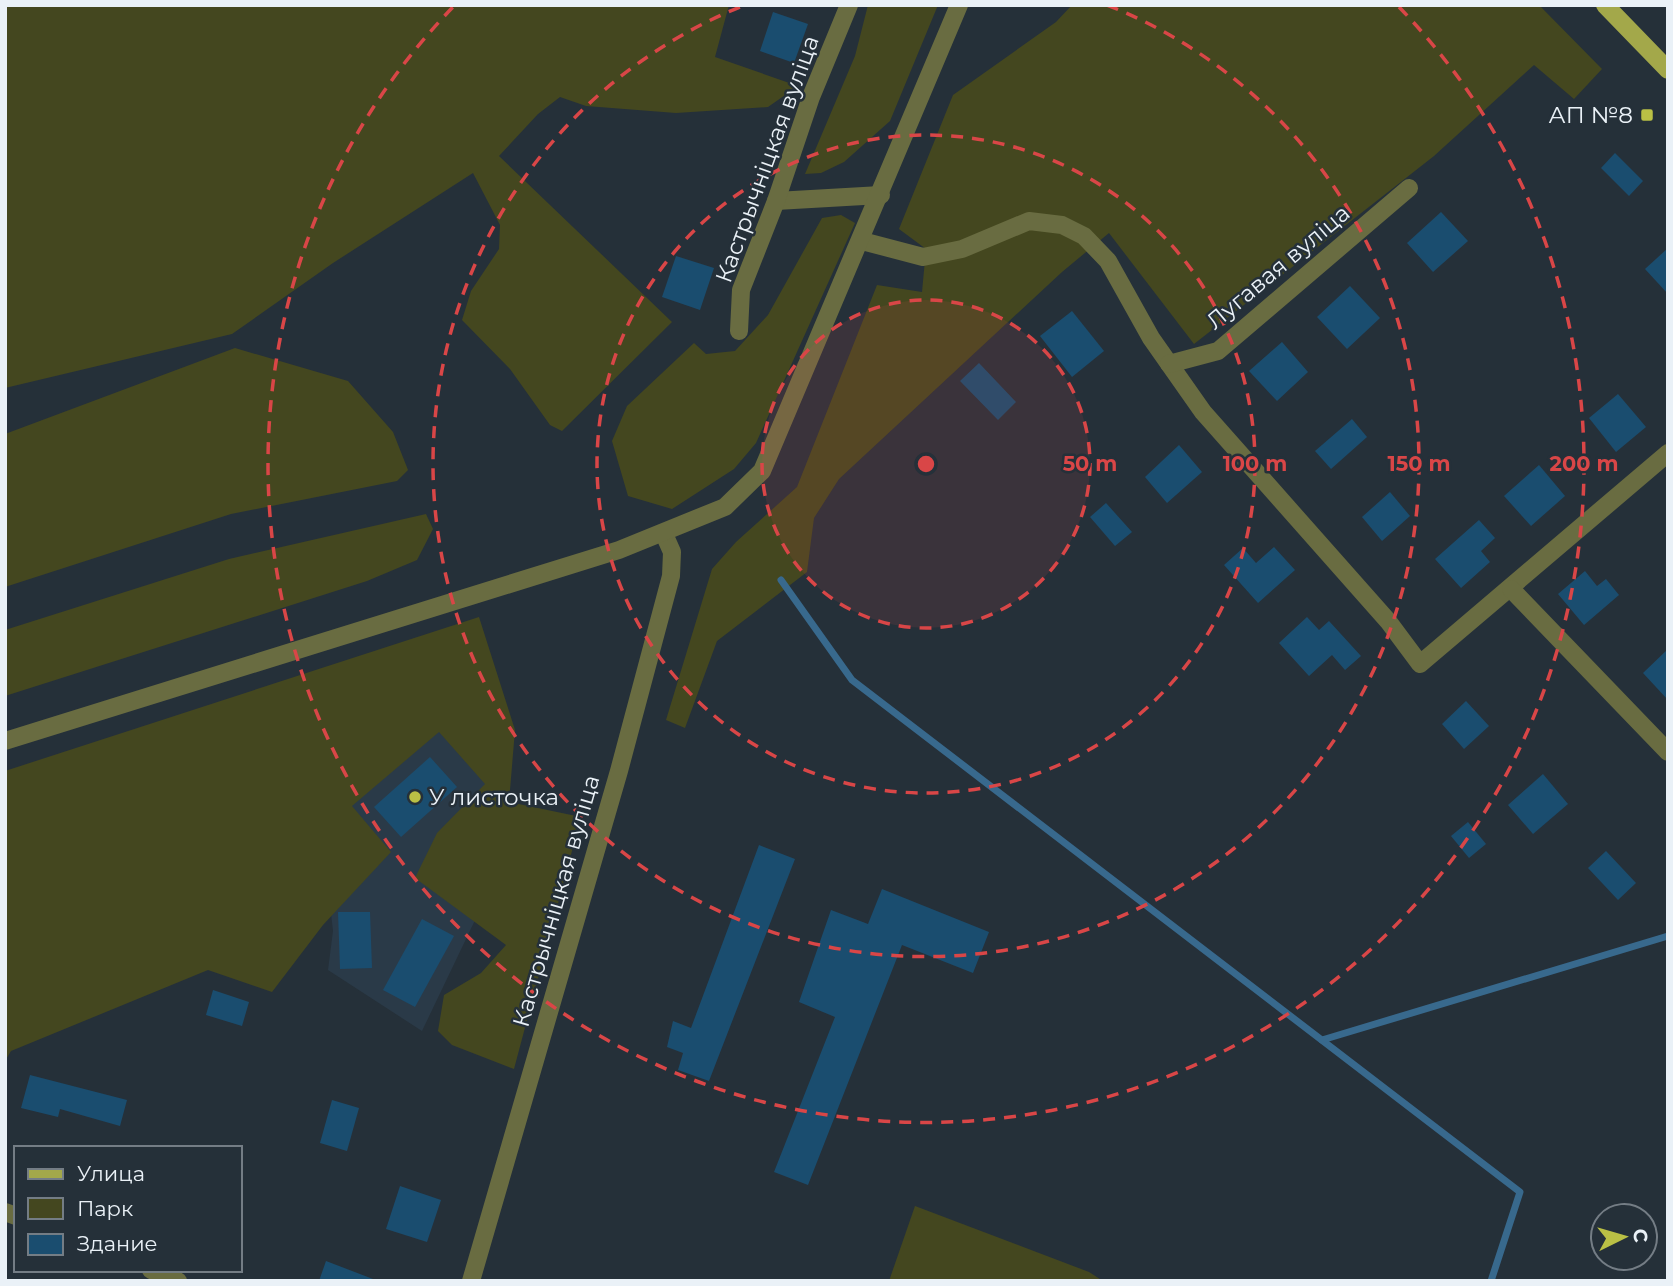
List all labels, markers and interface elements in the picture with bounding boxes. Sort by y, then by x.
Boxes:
street label: Кастрычніцкая вуліца [709,32,825,286]
place label: АП №8 [1549,101,1633,129]
marker: АП №8 [1639,107,1655,123]
street label: Лугавая вуліца [1201,199,1355,335]
text: 50 m [1063,451,1117,476]
text: 100 m [1223,451,1287,476]
text: 150 m [1388,451,1450,476]
text: 200 m [1550,451,1618,476]
centre of rings [914,452,938,476]
street label: Кастрычніцкая вуліца [507,772,605,1030]
place label: У листочка [429,783,559,811]
marker: У листочка [407,789,423,805]
legend [14,1146,242,1272]
text: Улица [77,1161,145,1186]
text: Парк [77,1196,133,1221]
north arrow [1589,1202,1659,1272]
text: С [1628,1228,1653,1244]
text: Здание [77,1231,158,1256]

